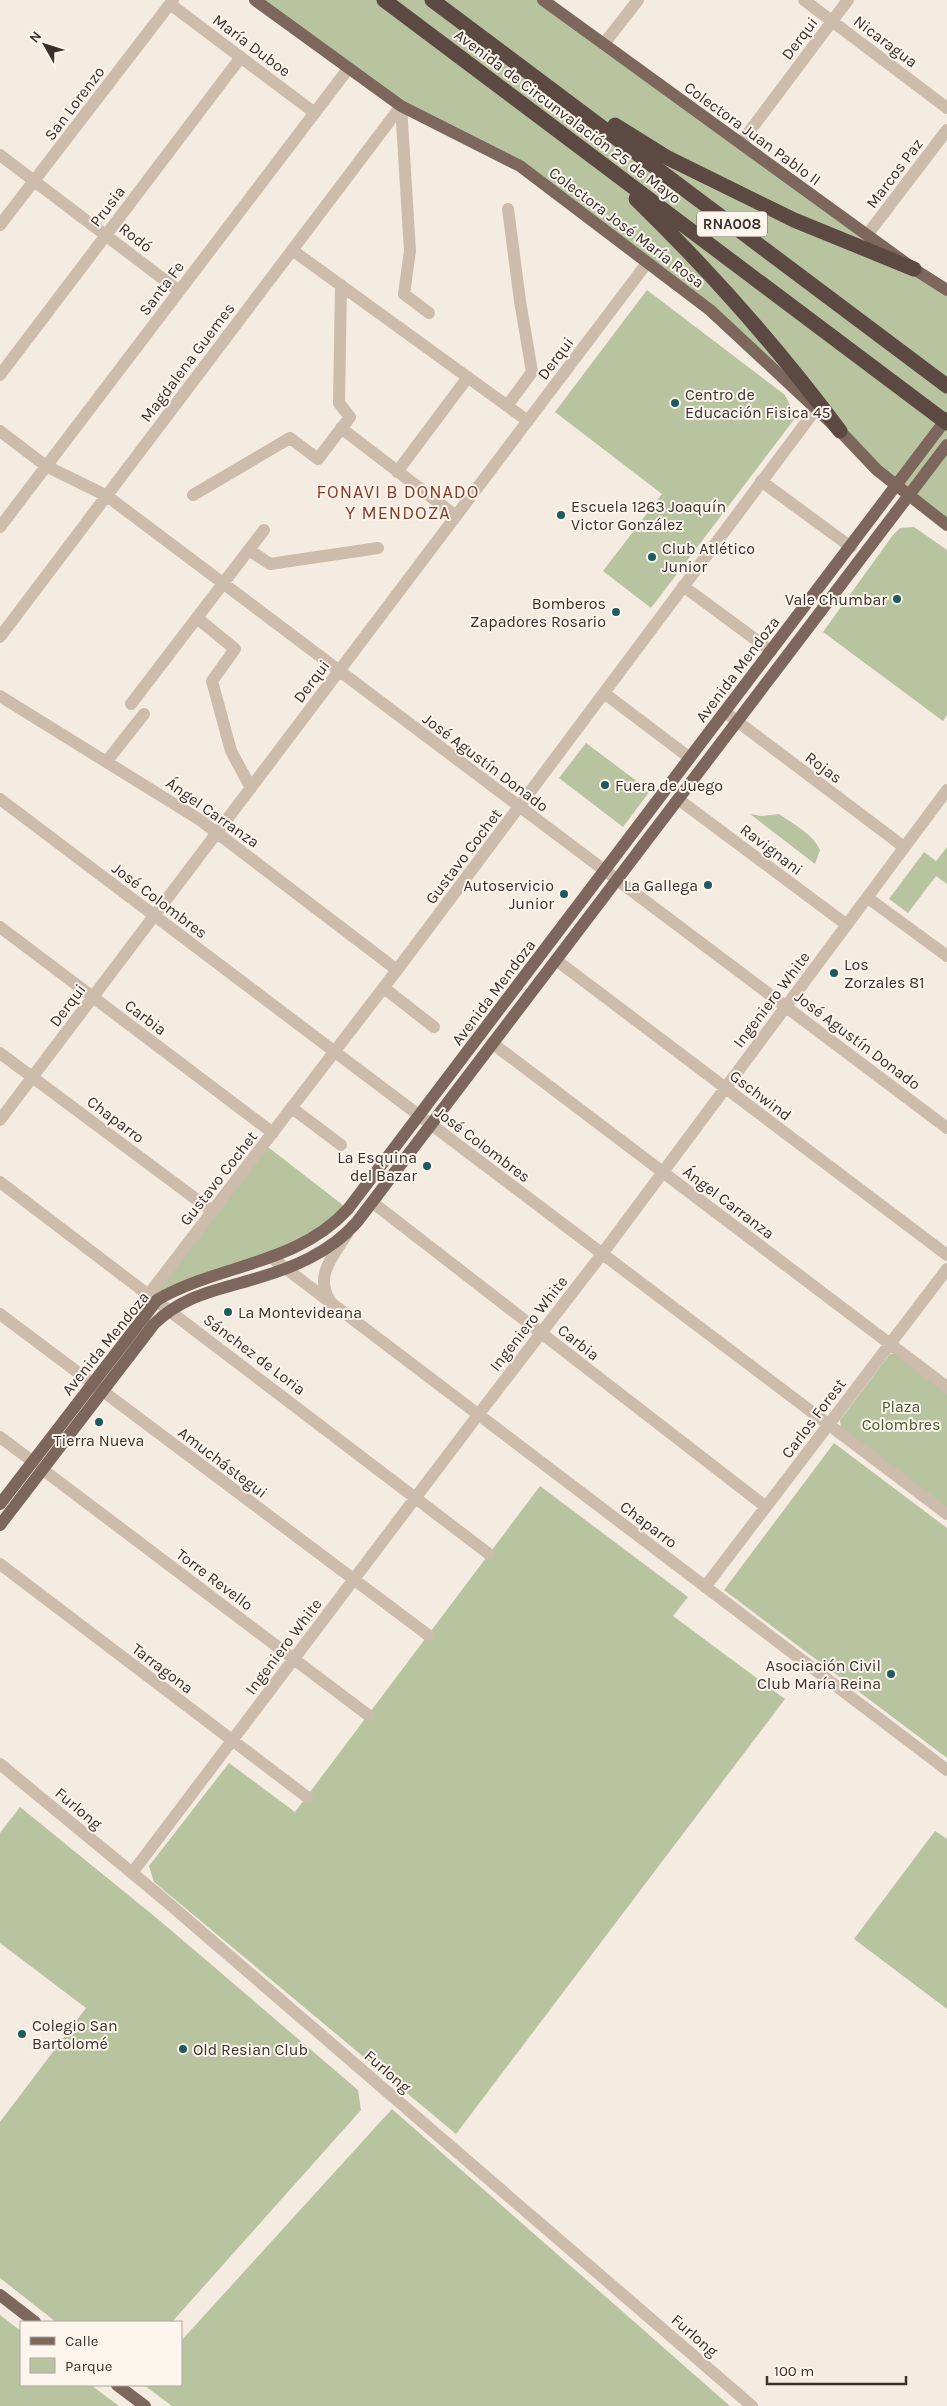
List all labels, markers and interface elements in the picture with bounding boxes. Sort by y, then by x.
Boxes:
street label: María Duboe [209,10,294,81]
street label: Nicaragua [850,11,921,72]
street label: Derqui [777,13,822,63]
north arrow [20,20,70,70]
street label: Avenida de Circunvalación 25 de Mayo [451,25,685,208]
text: N [26,28,45,46]
street label: San Lorenzo [40,62,109,144]
street label: Colectora Juan Pablo II [681,77,825,189]
street label: Marcos Paz [862,135,927,212]
street label: Colectora José María Rosa [545,163,708,292]
street label: Prusia [86,182,129,231]
road number: RNA008 [697,212,767,236]
street label: Rodó [115,219,156,256]
street label: Santa Fe [135,257,188,319]
street label: Magdalena Guemes [136,299,238,426]
street label: Derqui [533,333,578,383]
place label: Centro de Educación Fisica 45 [685,385,831,422]
marker: Centro de Educación Fisica 45 [669,397,681,409]
district label: FONAVI B DONADO Y MENDOZA [317,481,479,524]
place label: Escuela 1263 Joaquín Victor González [571,497,726,534]
marker: Escuela 1263 Joaquín Victor González [555,509,567,521]
place label: Club Atlético Junior [662,539,755,576]
marker: Club Atlético Junior [646,551,658,563]
place label: Vale Chumbar [785,590,887,609]
marker: Vale Chumbar [891,593,903,605]
place label: Bomberos Zapadores Rosario [470,594,606,631]
marker: Bomberos Zapadores Rosario [610,606,622,618]
street label: Avenida Mendoza [691,613,783,726]
street label: Derqui [289,656,334,706]
street label: José Agustín Donado [419,709,552,816]
street label: Rojas [802,748,846,787]
street label: Ángel Carranza [162,773,263,852]
place label: Fuera de Juego [615,776,723,795]
marker: Fuera de Juego [599,779,611,791]
street label: Gustavo Cochet [421,805,505,908]
street label: Ravignani [737,820,807,879]
street label: José Colombres [108,858,211,942]
place label: Autoservicio Junior [463,876,554,913]
place label: La Gallega [624,876,698,895]
marker: La Gallega [702,879,714,891]
marker: Autoservicio Junior [558,888,570,900]
street label: Avenida Mendoza [447,936,539,1049]
street label: Ingeniero White [729,948,814,1051]
place label: Los Zorzales 81 [844,955,924,992]
marker: Los Zorzales 81 [828,967,840,979]
street label: Derqui [45,980,90,1030]
street label: José Agustín Donado [791,987,924,1094]
street label: Carbia [121,996,170,1039]
street label: Gschwind [726,1066,795,1125]
street label: Chaparro [83,1092,148,1147]
street label: José Colombres [431,1102,534,1186]
street label: Gustavo Cochet [176,1127,261,1229]
place label: La Esquina del Bazar [337,1148,417,1185]
marker: La Esquina del Bazar [421,1160,433,1172]
street label: Ángel Carranza [679,1162,778,1243]
street label: Ingeniero White [485,1272,571,1375]
street label: Avenida Mendoza [58,1288,153,1399]
place label: La Montevideana [238,1303,362,1322]
marker: La Montevideana [222,1306,234,1318]
street label: Sánchez de Loria [200,1310,309,1399]
street label: Carbia [554,1320,603,1364]
street label: Carlos Forest [777,1375,850,1462]
park label: Plaza Colombres [862,1397,940,1434]
marker: Tierra Nueva [93,1416,105,1428]
street label: Amuchástegui [174,1423,271,1502]
place label: Tierra Nueva [54,1431,144,1450]
street label: Chaparro [616,1497,681,1552]
street label: Torre Revello [173,1544,257,1614]
street label: Ingeniero White [241,1595,326,1698]
street label: Tarragona [128,1639,197,1698]
place label: Asociación Civil Club María Reina [757,1656,881,1693]
marker: Asociación Civil Club María Reina [885,1668,897,1680]
street label: Furlong [51,1783,106,1833]
place label: Colegio San Bartolomé [32,2016,118,2053]
marker: Colegio San Bartolomé [16,2028,28,2040]
place label: Old Resian Club [193,2040,308,2059]
marker: Old Resian Club [177,2043,189,2055]
street label: Furlong [361,2046,415,2097]
street label: Furlong [668,2310,722,2361]
legend [20,2321,182,2386]
text: Calle [65,2332,99,2350]
scale bar [767,2354,906,2386]
text: Parque [65,2357,113,2375]
text: 100 m [774,2362,814,2380]

